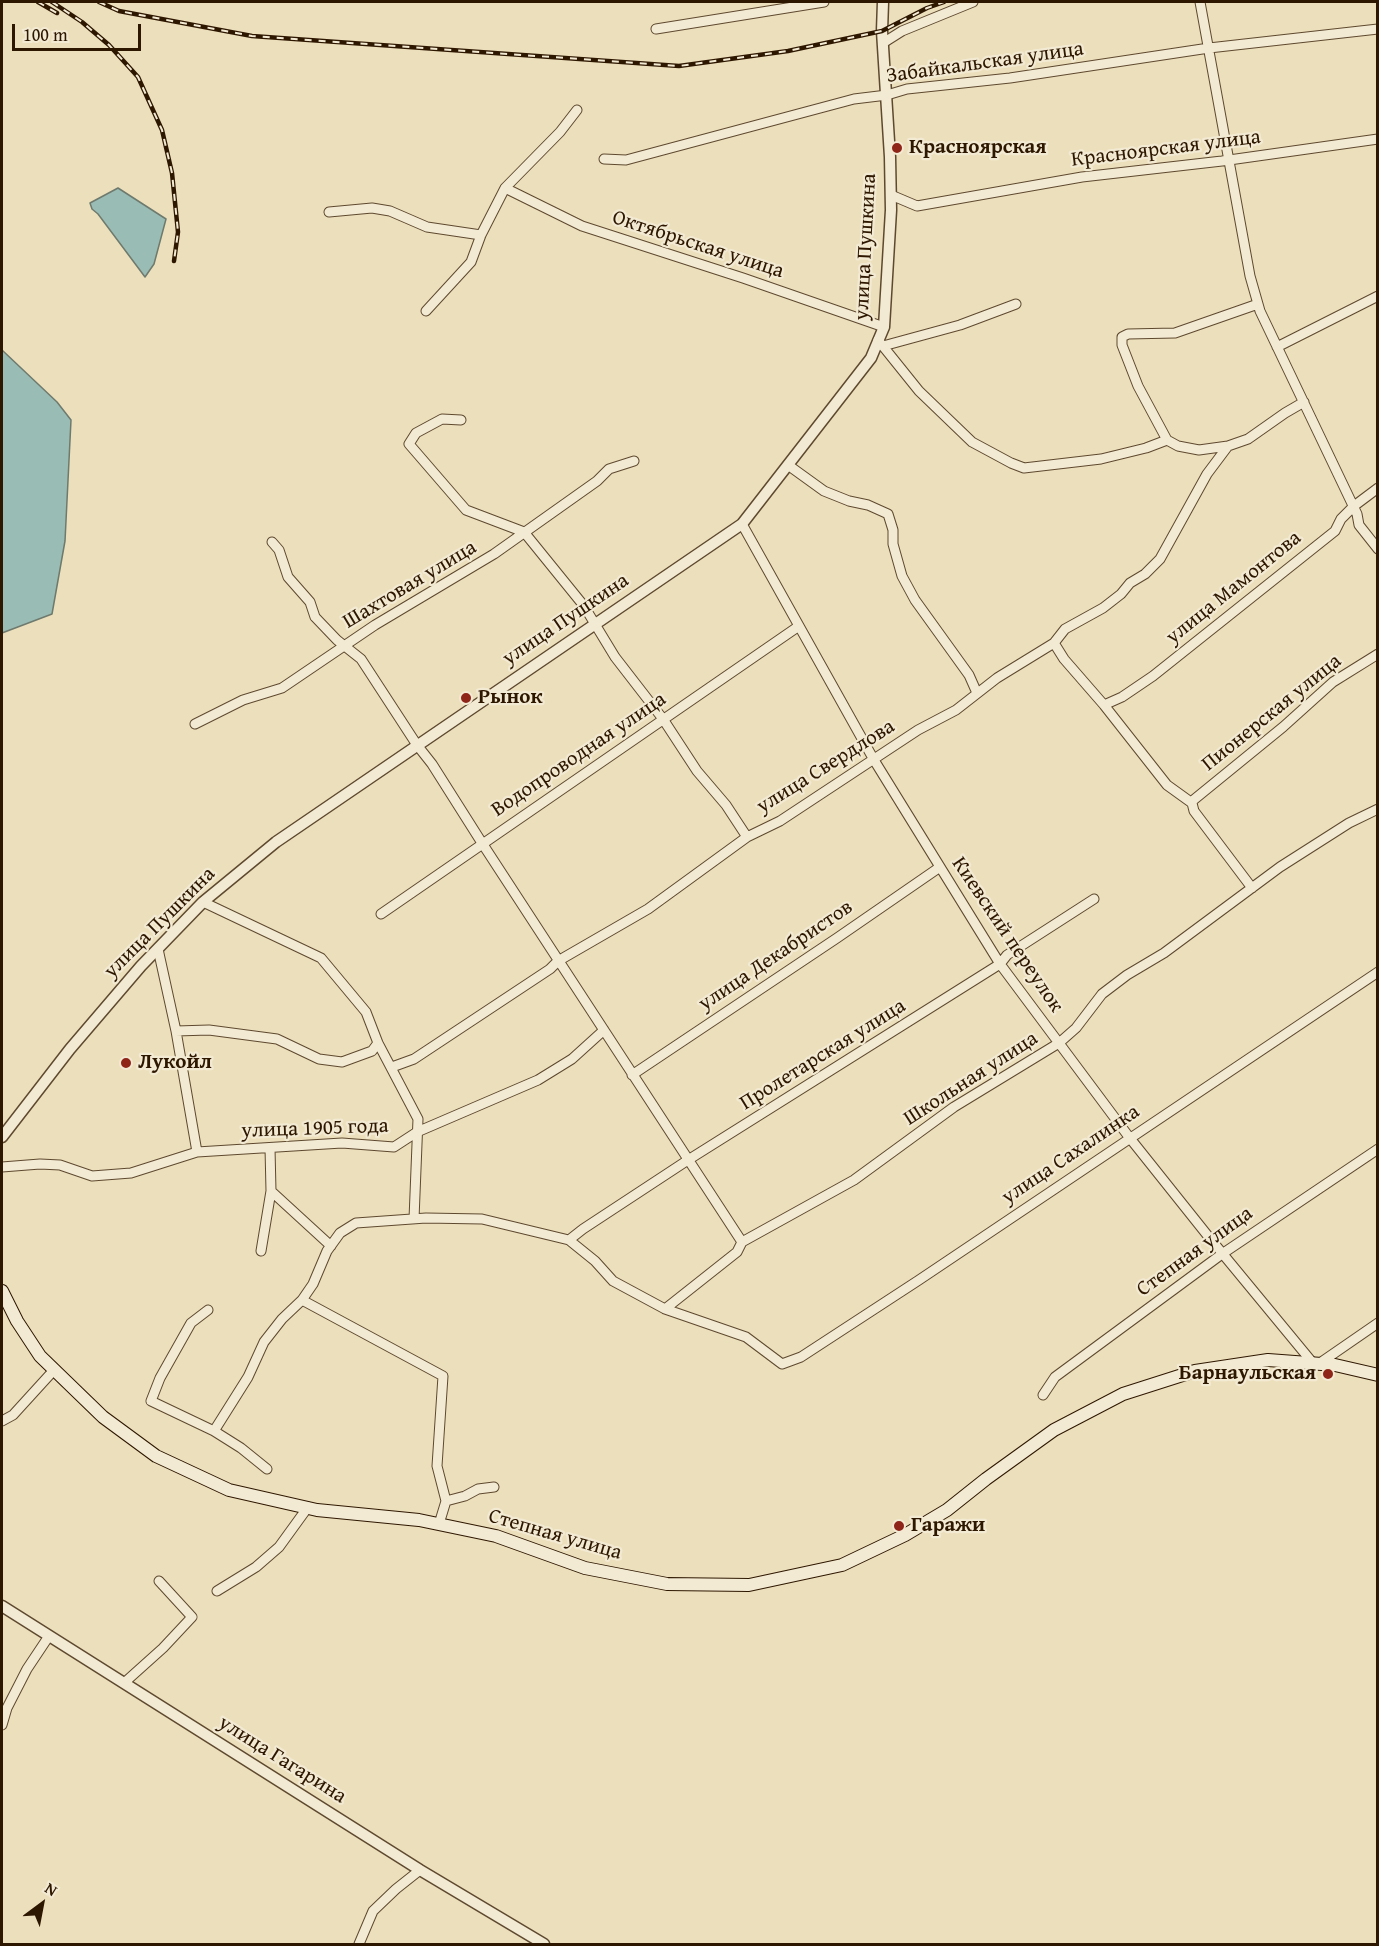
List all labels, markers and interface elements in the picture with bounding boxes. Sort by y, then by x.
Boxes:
scale bar [15,12,144,50]
text: 100 m [23,21,68,48]
street label: Забайкальская улица [885,37,1085,89]
street label: Красноярская улица [1070,125,1262,173]
place label: Красноярская [909,135,1046,161]
marker: Красноярская [890,141,904,155]
street label: улица Пушкина [850,173,882,321]
street label: Октябрьская улица [609,205,787,285]
street label: улица Мамонтова [1161,526,1307,650]
street label: Шахтовая улица [339,535,481,635]
street label: улица Пушкина [498,568,634,672]
street label: Пионерская улица [1197,649,1347,777]
place label: Рынок [478,685,543,711]
street label: Водопроводная улица [487,687,671,823]
marker: Рынок [459,691,473,705]
street label: улица Свердлова [752,714,900,820]
street label: Киевский переулок [946,852,1068,1018]
street label: улица Пушкина [99,862,221,984]
street label: улица Декабристов [694,895,858,1017]
street label: Пролетарская улица [735,994,911,1116]
street label: Школьная улица [899,1026,1043,1132]
place label: Лукойл [138,1050,212,1076]
marker: Лукойл [119,1056,133,1070]
street label: улица Сахалинка [997,1100,1145,1210]
street label: улица 1905 года [241,1114,389,1144]
street label: Степная улица [1132,1201,1258,1303]
place label: Барнаульская [1179,1361,1316,1387]
marker: Барнаульская [1321,1367,1335,1381]
street label: Степная улица [486,1504,624,1566]
place label: Гаражи [911,1513,985,1539]
marker: Гаражи [892,1519,906,1533]
street label: улица Гагарина [213,1711,351,1809]
north arrow [12,1874,72,1934]
text: N [41,1876,62,1902]

